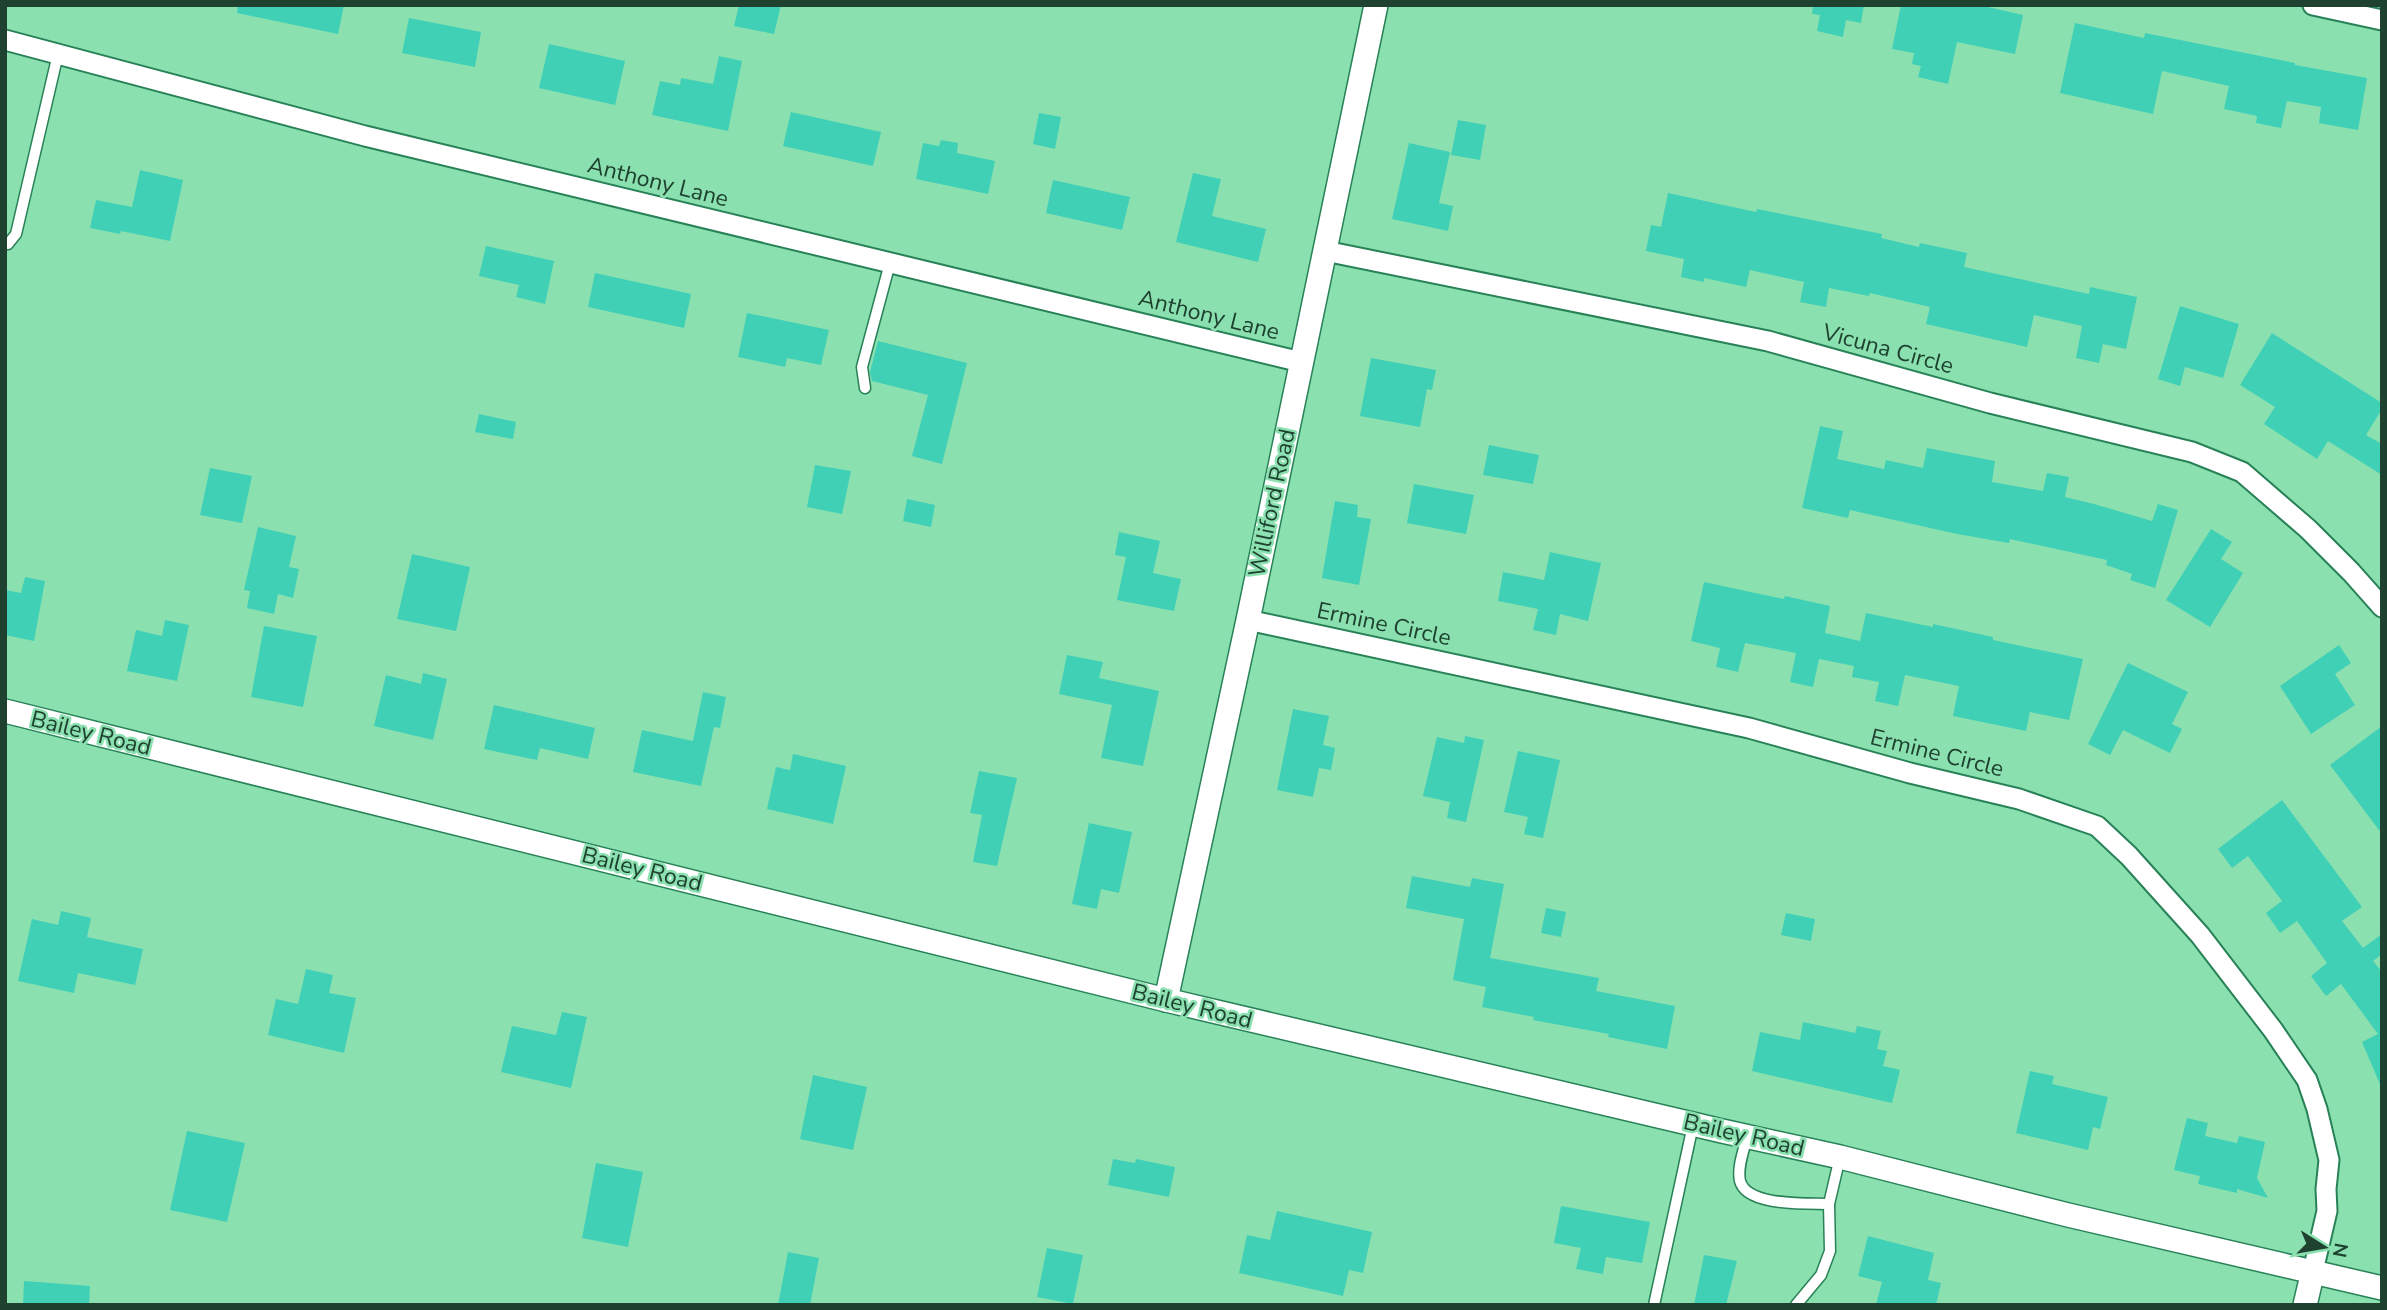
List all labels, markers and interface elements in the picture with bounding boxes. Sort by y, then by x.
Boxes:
street label: Anthony Lane [584,149,732,215]
street label: Anthony Lane [1135,282,1283,348]
street label: Vicuna Circle [1818,316,1957,381]
street label: Williford Road [1241,426,1303,580]
street label: Ermine Circle [1314,595,1454,653]
street label: Bailey Road [28,703,154,763]
street label: Ermine Circle [1867,721,2007,785]
street label: Bailey Road [579,839,705,899]
street label: Bailey Road [1129,976,1255,1036]
street label: Bailey Road [1681,1106,1807,1164]
north arrow [2289,1212,2359,1282]
text: N [2326,1241,2354,1260]

